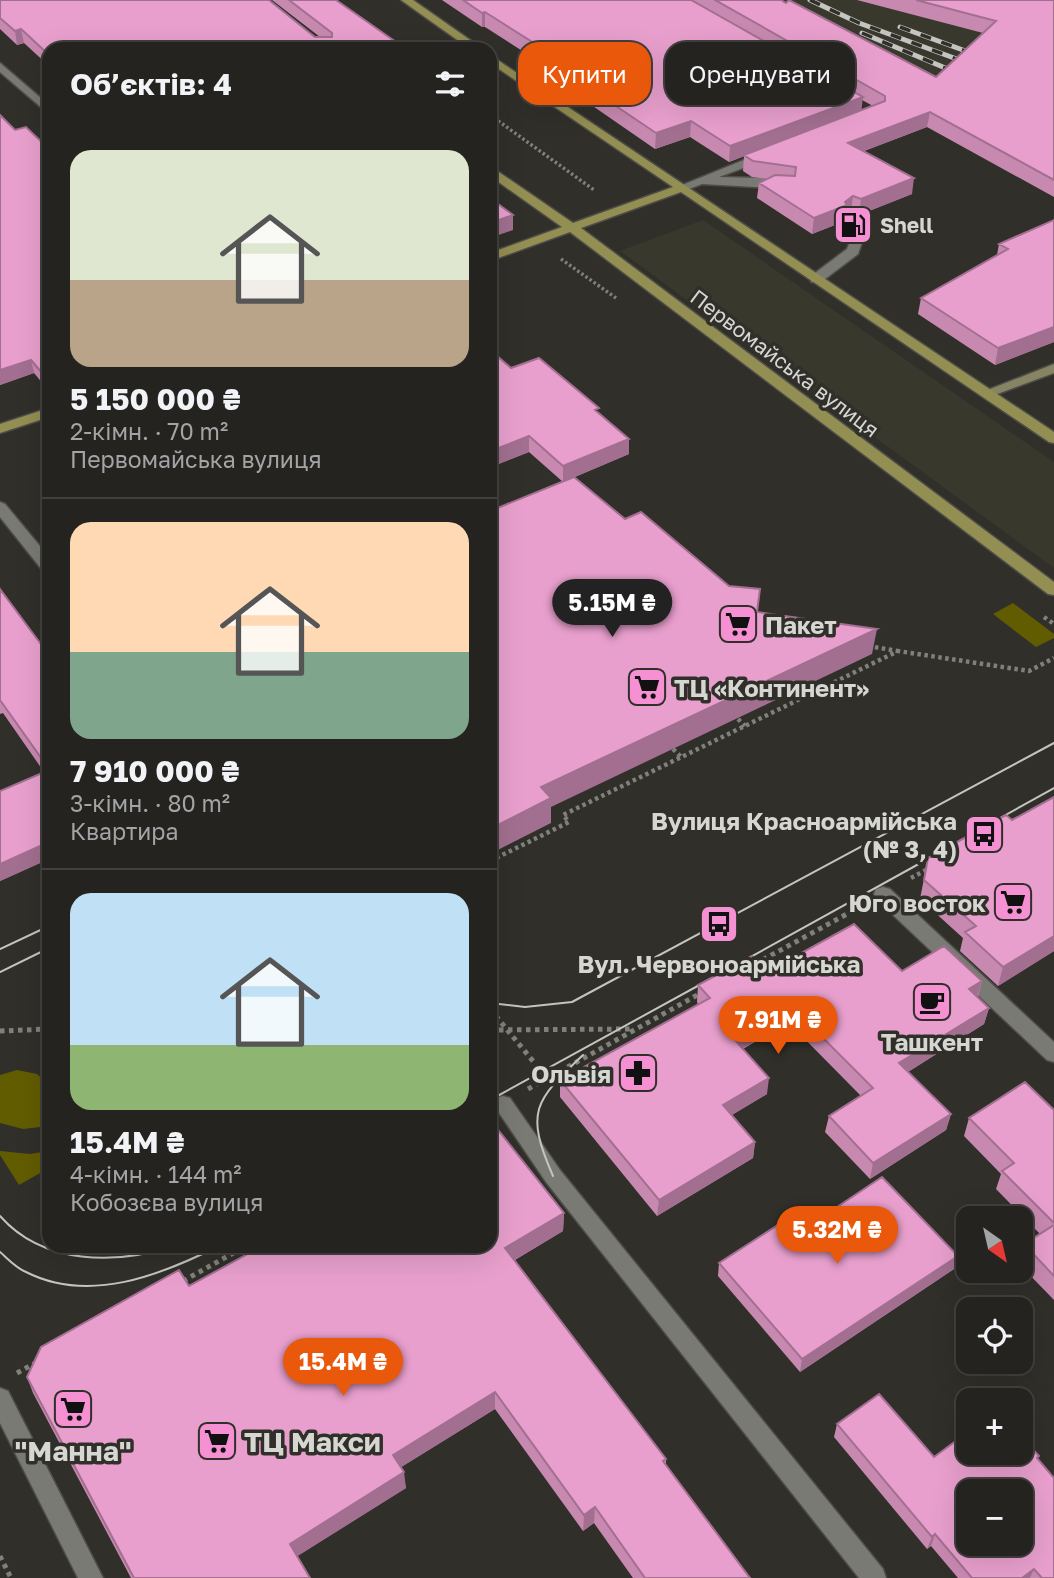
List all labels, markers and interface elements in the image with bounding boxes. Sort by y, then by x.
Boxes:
chip: Купити [518,42,651,105]
chip: Орендувати [665,42,855,105]
icon: filters [431,65,469,103]
text: Об’єктів: 4 [70,66,232,102]
icon: home [207,196,333,322]
fuel station icon: Shell [832,204,874,246]
place label: Shell [880,212,933,238]
street label: Первомайська вулиця [685,284,885,442]
text: 5 150 000 ₴ [70,381,241,417]
text: 2-кімн. · 70 m² [70,417,228,445]
text: Первомайська вулиця [70,445,322,473]
icon: home [207,568,333,694]
pin: 5.15M ₴ [547,580,677,639]
text: 5.15M ₴ [568,588,656,616]
supermarket icon: Пакет [717,603,759,645]
place label: Пакет [765,610,837,639]
supermarket icon: ТЦ «Континент» [626,666,668,708]
place label: ТЦ «Континент» [674,673,869,702]
text: 7 910 000 ₴ [70,753,240,789]
text: 3-кімн. · 80 m² [70,789,230,817]
place label: Вулиця Красноармійська (№ 3, 4) [651,806,957,863]
bus stop icon: Вулиця Красноармійська (№ 3, 4) [963,813,1005,855]
text: Квартира [70,817,178,845]
supermarket icon: Юго восток [992,881,1034,923]
place label: Юго восток [848,888,986,917]
bus stop icon: Вул. Червоноармійська [698,903,740,945]
icon: home [207,939,333,1065]
place label: Вул. Червоноармійська [577,949,861,978]
cafe icon: Ташкент [911,981,953,1023]
pin: 7.91M ₴ [713,996,843,1056]
text: 7.91M ₴ [735,1005,821,1033]
place label: Ташкент [881,1027,983,1056]
pharmacy icon: Ольвія [617,1052,659,1094]
place label: Ольвія [531,1059,611,1088]
text: 15.4M ₴ [70,1124,185,1160]
text: 4-кімн. · 144 m² [70,1160,242,1188]
text: Кобозєва вулиця [70,1188,263,1216]
pin: 5.32M ₴ [772,1206,902,1266]
north arrow [956,1206,1032,1283]
map controls [956,1206,1033,1556]
text: 5.32M ₴ [792,1215,882,1243]
button: locate [956,1297,1033,1374]
pin: 15.4M ₴ [278,1338,408,1398]
text: 15.4M ₴ [299,1347,387,1375]
supermarket icon: "Манна" [52,1388,94,1430]
button: + [956,1388,1033,1465]
supermarket icon: ТЦ Макси [196,1420,238,1462]
place label: ТЦ Макси [244,1425,381,1458]
place label: "Манна" [14,1434,132,1467]
button: − [956,1479,1033,1556]

